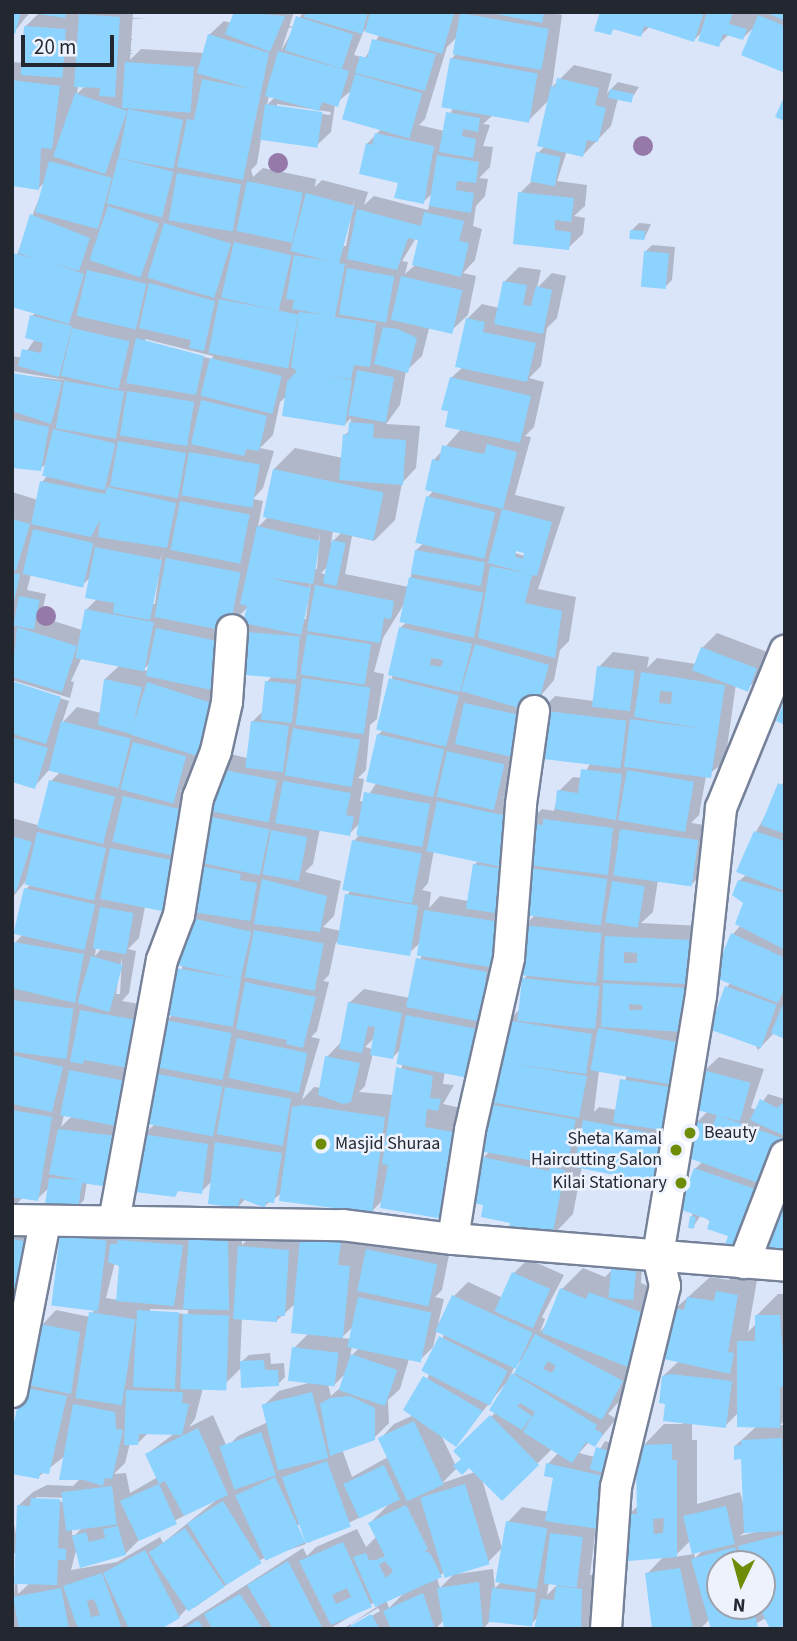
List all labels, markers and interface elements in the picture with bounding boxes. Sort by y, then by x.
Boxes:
scale bar [24,21,117,65]
text: 20 m [34,32,76,62]
place label: Beauty [704,1122,757,1144]
marker: Beauty [682,1125,698,1141]
place label: Sheta Kamal Haircutting Salon [531,1129,662,1172]
place label: Masjid Shuraa [335,1133,440,1155]
marker: Masjid Shuraa [313,1136,329,1152]
marker: Sheta Kamal Haircutting Salon [668,1142,684,1158]
place label: Kilai Stationary [552,1172,667,1194]
marker: Kilai Stationary [673,1175,689,1191]
north arrow [706,1550,776,1620]
text: N [732,1590,747,1618]

